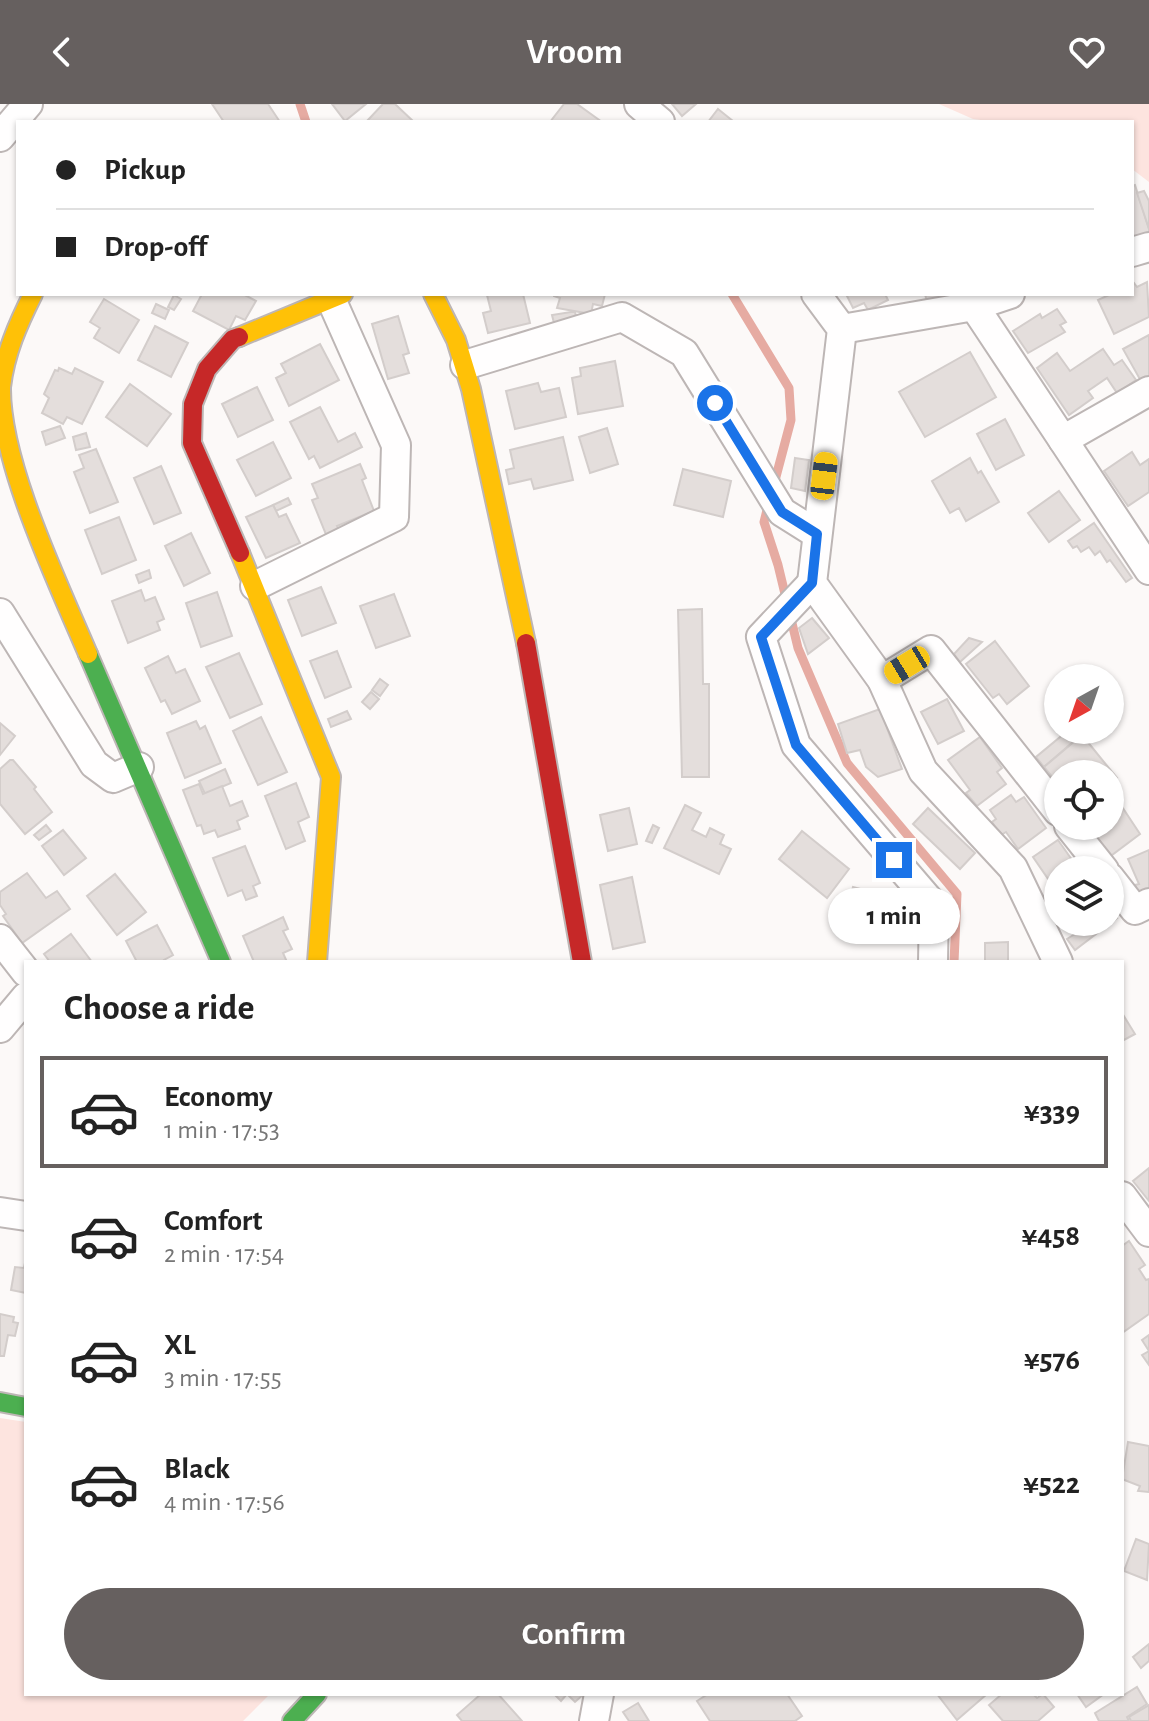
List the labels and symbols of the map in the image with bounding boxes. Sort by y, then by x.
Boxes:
route start [697,385,733,421]
car [809,451,839,501]
car [880,642,934,688]
north arrow [1044,664,1124,744]
route end [876,842,912,878]
callout: 1 min [828,888,960,944]

